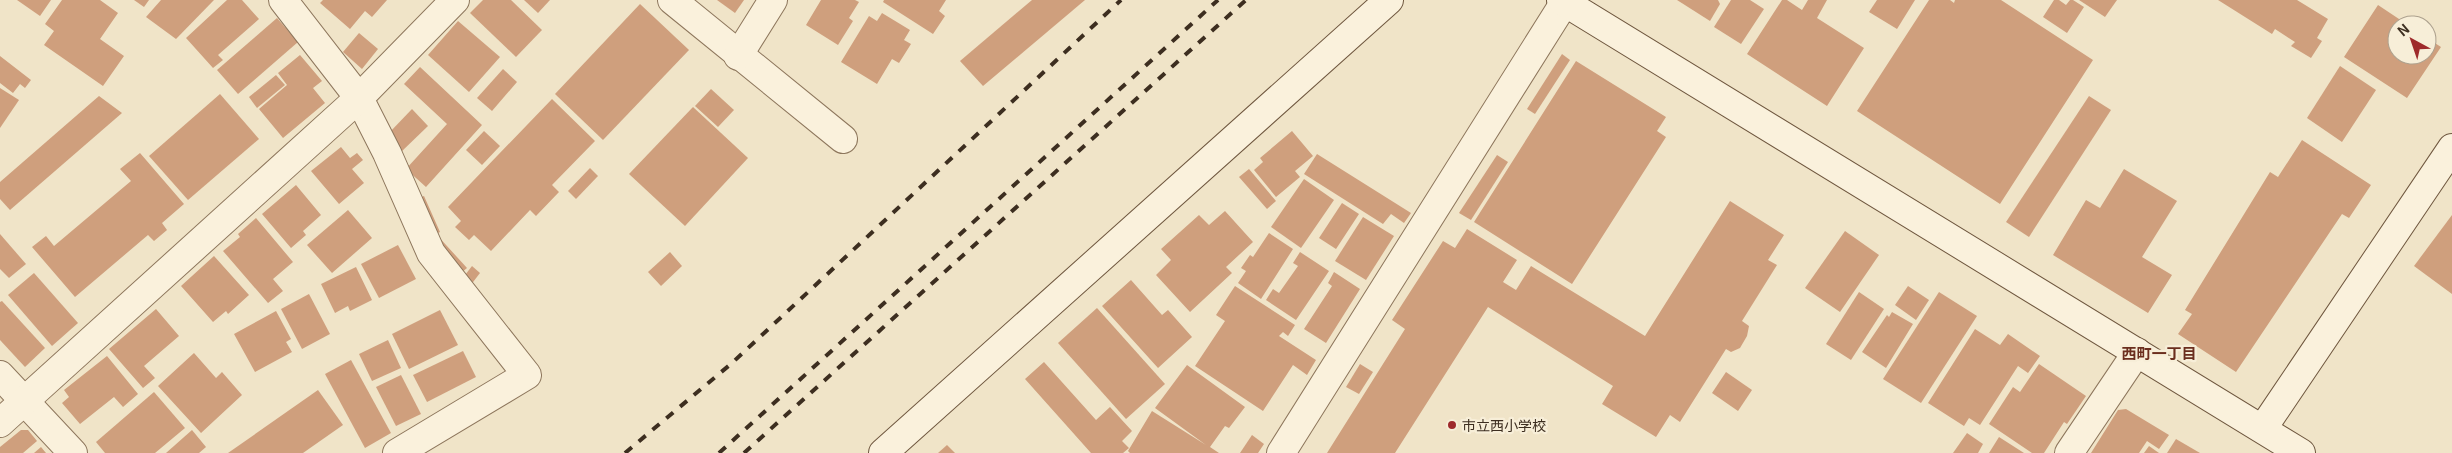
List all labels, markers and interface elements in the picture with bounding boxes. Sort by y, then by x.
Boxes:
north arrow [2387,15,2437,65]
text: N [2393,18,2413,40]
district label: 西町一丁目 [2121,342,2197,363]
place label: 市立西小学校 [1462,415,1546,435]
marker: 市立西小学校 [1446,419,1458,431]

